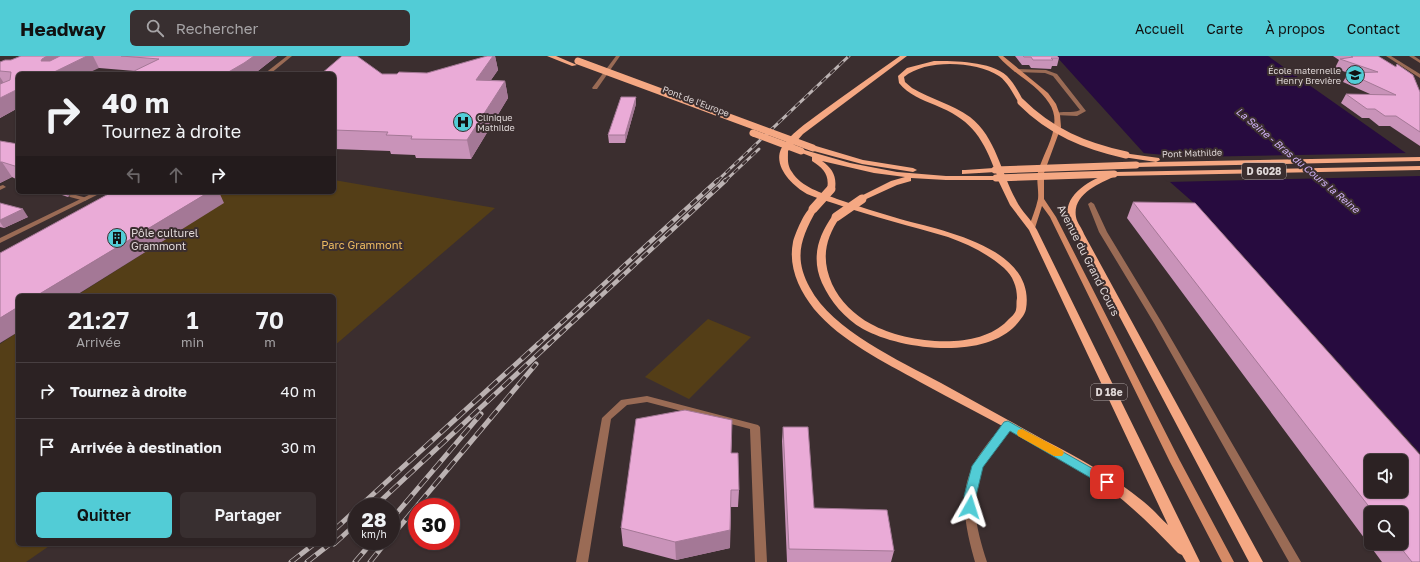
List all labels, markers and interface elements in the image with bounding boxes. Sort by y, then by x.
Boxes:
search box [130,10,410,46]
text: Headway [20,17,106,40]
icon: search [144,17,166,39]
text: Rechercher [176,19,258,37]
text: Accueil [1135,20,1184,37]
text: Carte [1206,20,1243,37]
text: À propos [1265,20,1325,37]
text: Contact [1347,20,1400,37]
school or university icon: École maternelle Henry Brevière [1344,64,1366,86]
place label: École maternelle Henry Brevière [1268,65,1341,86]
street label: Pont de l'Europe [661,83,731,119]
text: 40 m [102,86,169,119]
icon: right [36,88,88,140]
water label: La Seine - Bras du Cours la Reine [1234,105,1363,216]
hospital icon: Clinique Mathilde [452,111,474,133]
place label: Clinique Mathilde [477,112,515,133]
text: Tournez à droite [102,120,241,142]
street label: Pont Mathilde [1162,146,1222,160]
road number: D 6028 [1242,163,1286,179]
icon: left [123,164,145,186]
icon: ahead [165,164,187,186]
icon: right [207,164,229,186]
street label: Avenue du Grand Cours [1055,202,1123,318]
place label: Pôle culturel Grammont [131,226,199,252]
building icon: Pôle culturel Grammont [106,227,128,249]
park label: Parc Grammont [321,238,403,251]
text: 21:27 [68,305,129,334]
text: 1 [186,305,199,334]
text: 70 [256,305,284,334]
text: Arrivée [76,334,121,350]
text: min [181,334,204,350]
text: m [264,334,276,350]
icon: right [36,380,58,402]
text: Tournez à droite [70,382,187,400]
text: 40 m [281,382,316,400]
road number: D 18e [1091,384,1127,400]
icon: arrive [36,436,58,458]
text: Arrivée à destination [70,438,222,456]
text: 30 m [281,438,316,456]
map controls [1364,454,1408,550]
button: sound [1364,454,1408,498]
pin [1090,465,1124,499]
icon: arrive [1096,471,1118,493]
position arrow [949,486,991,528]
button: Quitter [36,492,172,538]
button: Partager [180,492,316,538]
speed limit sign: 30 [408,498,460,550]
button: search [1364,506,1408,550]
text: 28 [361,507,386,531]
text: km/h [361,528,387,540]

